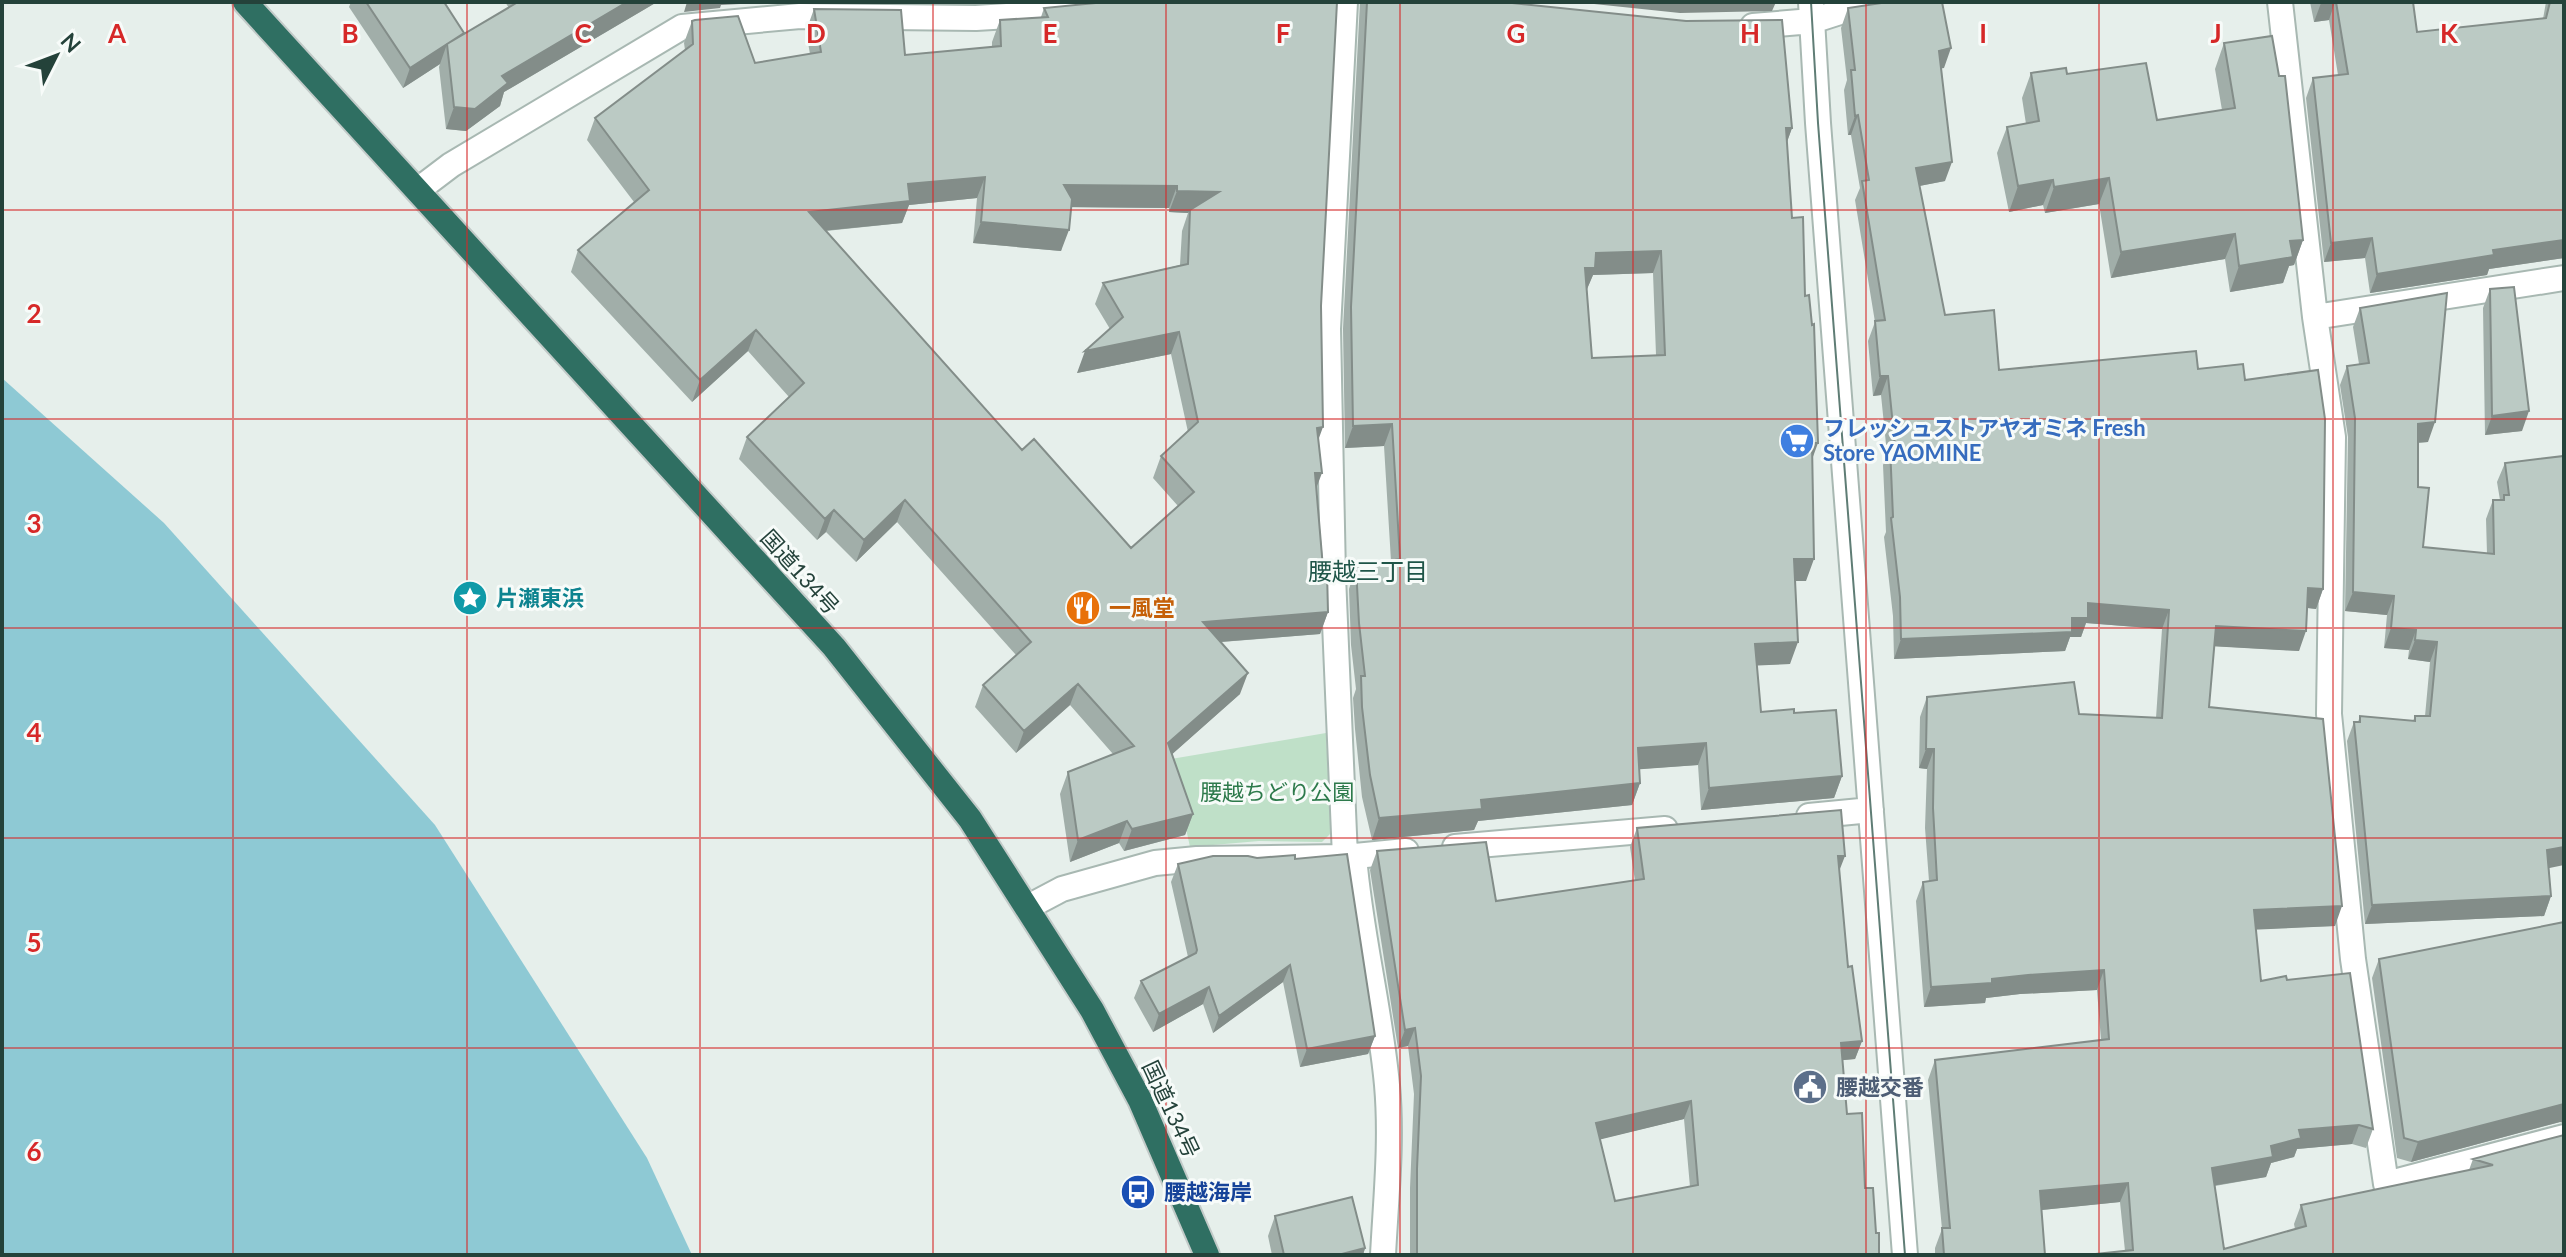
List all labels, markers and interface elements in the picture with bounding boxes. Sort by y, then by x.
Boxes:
north arrow [16,16,96,96]
text: A [107,17,127,49]
text: B [341,17,359,49]
text: C [574,17,592,49]
text: D [806,17,826,49]
text: E [1043,17,1057,49]
text: F [1276,17,1290,49]
text: G [1507,17,1525,49]
text: H [1740,17,1760,49]
text: I [1979,17,1987,49]
text: J [2210,17,2222,49]
text: K [2440,17,2459,49]
text: N [56,27,87,58]
text: 2 [26,297,42,329]
place label: フレッシュストアヤオミネ Fresh Store YAOMINE [1823,414,2146,466]
supermarket icon: フレッシュストアヤオミネ Fresh Store YAOMINE [1778,422,1816,460]
text: 3 [26,507,42,539]
street label: 国道134号 [755,524,845,619]
district label: 腰越三丁目 [1308,556,1428,585]
place icon: 片瀬東浜 [451,579,489,617]
place label: 片瀬東浜 [496,584,584,611]
restaurant icon: 一風堂 [1064,589,1102,627]
place label: 一風堂 [1109,594,1175,621]
text: 4 [26,716,42,748]
park label: 腰越ちどり公園 [1200,778,1354,805]
text: 5 [26,926,42,958]
street label: 国道134号 [1137,1056,1206,1162]
public building icon: 腰越交番 [1791,1068,1829,1106]
place label: 腰越交番 [1836,1073,1924,1100]
text: 6 [26,1135,42,1167]
bus stop icon: 腰越海岸 [1119,1173,1157,1211]
place label: 腰越海岸 [1164,1178,1252,1205]

